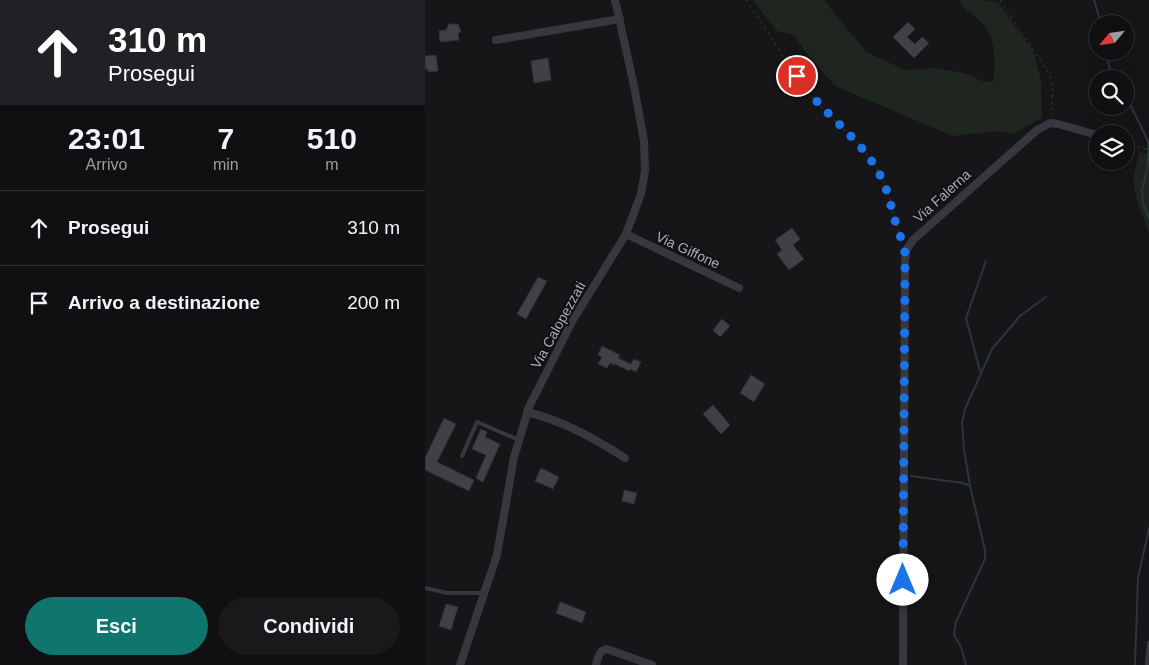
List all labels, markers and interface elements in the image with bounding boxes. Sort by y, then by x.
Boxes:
north arrow [1089,15,1134,60]
map controls [1089,15,1134,170]
icon: ahead [25,20,90,85]
text: 310 m [108,20,207,59]
pin [776,55,818,97]
text: Prosegui [108,61,195,86]
icon: arrive [783,62,811,90]
button: search [1089,70,1134,115]
text: 23:01 [68,122,145,155]
text: 7 [217,122,234,155]
text: 510 [307,122,357,155]
button: layers [1089,125,1134,170]
text: Arrivo [86,156,127,173]
text: min [213,156,239,173]
text: m [325,156,338,173]
street label: Via Falerna [910,166,974,226]
icon: ahead [25,214,53,242]
text: Prosegui [68,217,149,238]
text: 310 m [347,217,400,238]
street label: Via Giffone [653,228,723,272]
street label: Via Calopezzati [527,279,589,371]
icon: arrive [25,289,53,317]
text: Arrivo a destinazione [68,292,260,313]
text: 200 m [347,292,400,313]
position arrow [876,553,928,605]
button: Esci [25,597,208,655]
button: Condividi [218,597,400,655]

